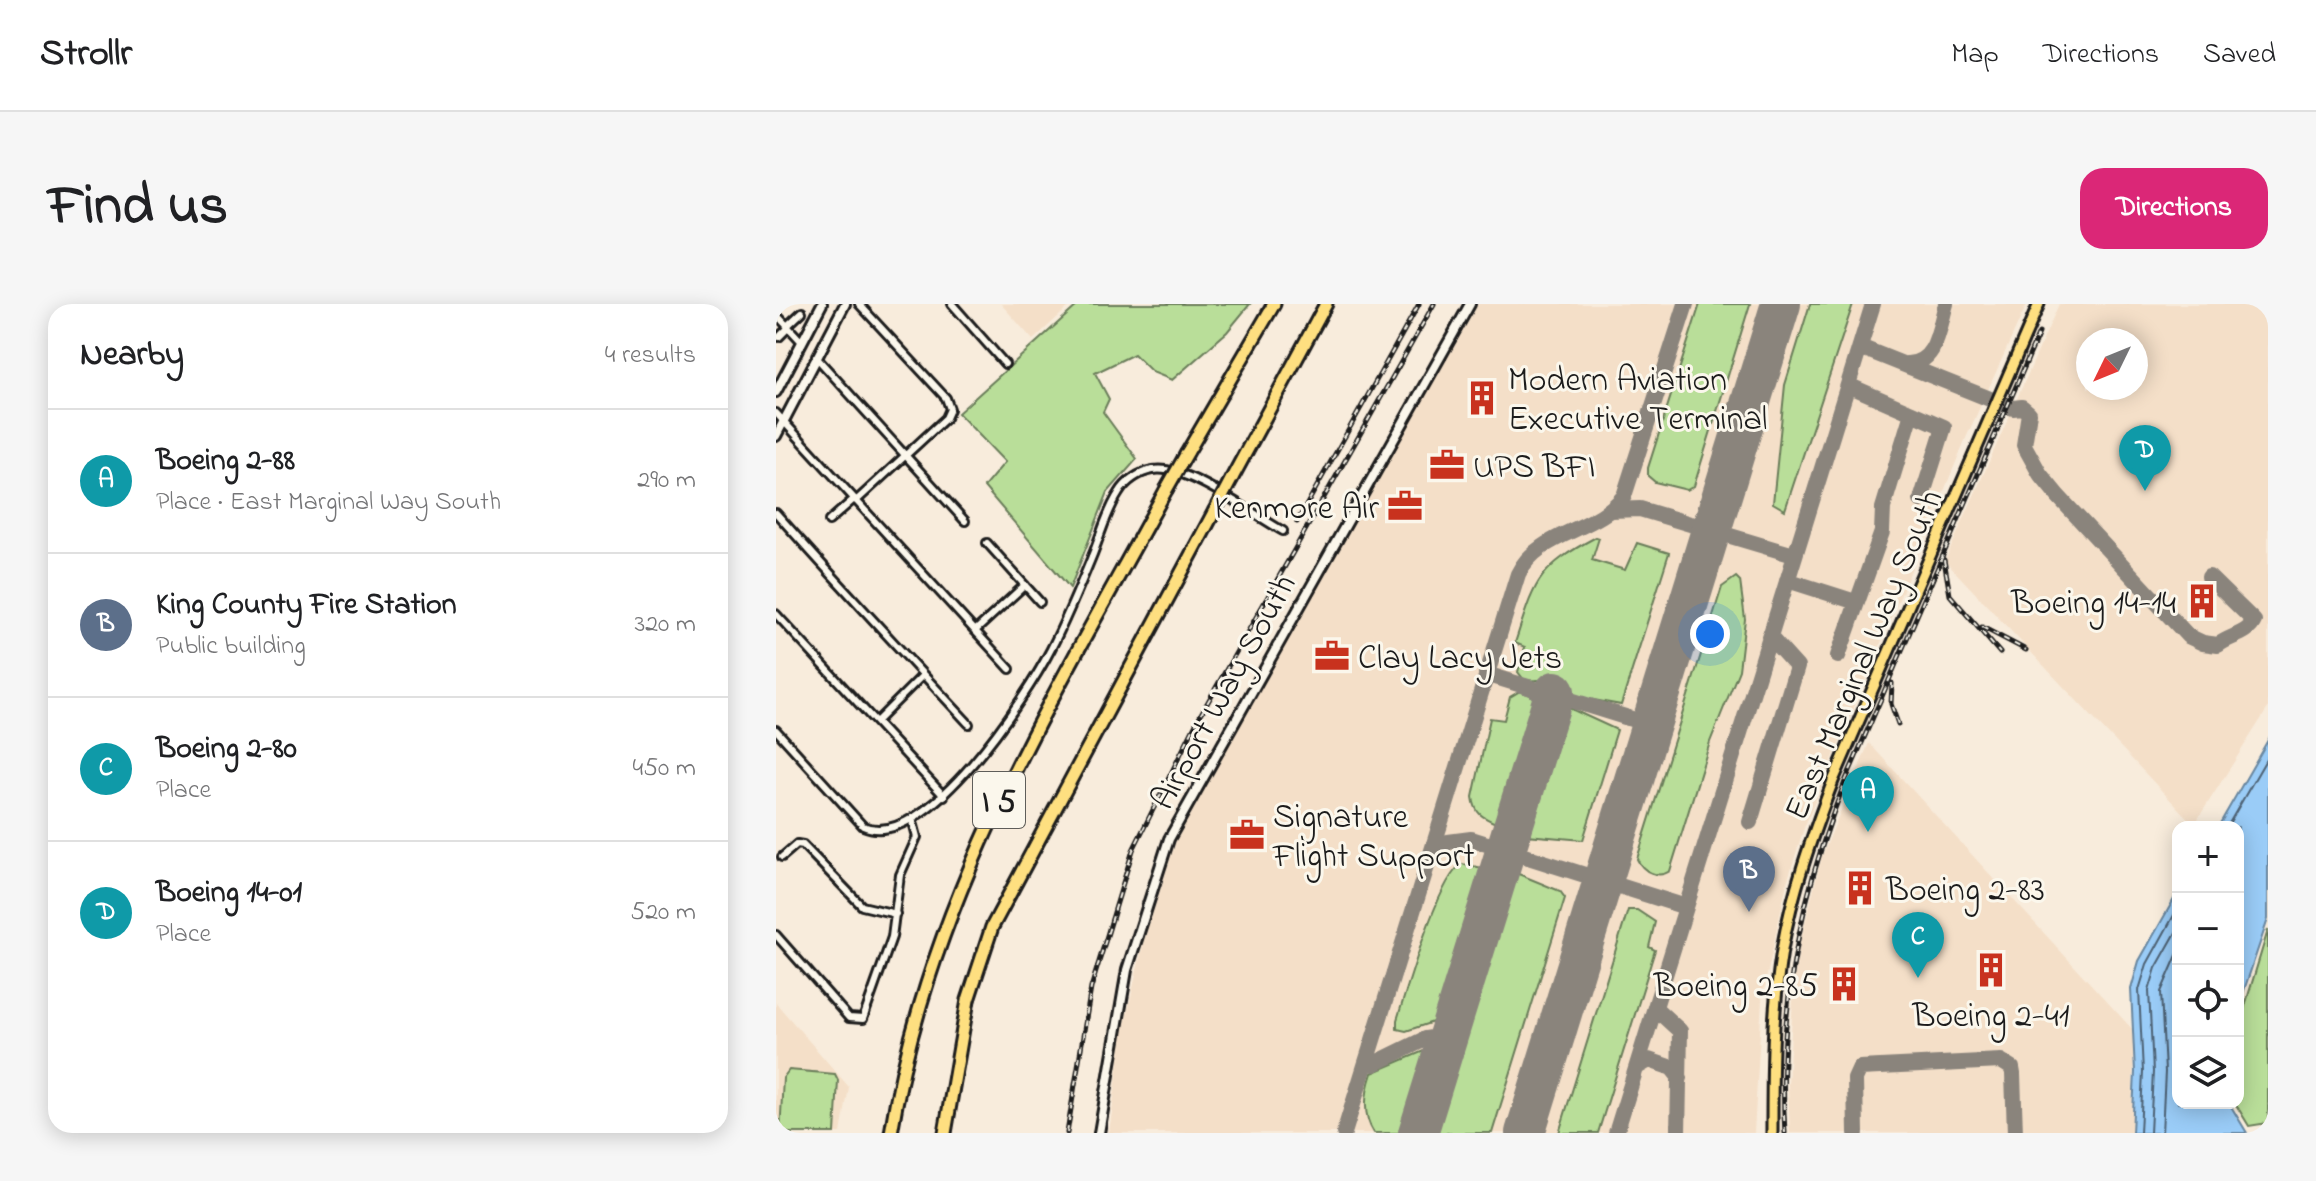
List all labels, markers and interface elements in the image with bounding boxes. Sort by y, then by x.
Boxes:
text: Strollr [40,27,132,83]
text: Map [1951,35,1999,76]
text: Directions [2043,35,2159,76]
text: Saved [2203,35,2276,76]
text: Find us [48,168,228,249]
button: Directions [2080,168,2268,249]
north arrow [2076,328,2148,400]
text: Nearby [80,331,184,381]
text: 4 results [605,337,696,375]
place label: Modern Aviation Executive Terminal [1508,357,1768,446]
building icon: Modern Aviation Executive Terminal [1463,379,1501,417]
pin: D [2119,425,2171,491]
text: Boeing 2-88 [156,440,295,484]
place label: UPS BFI [1473,444,1595,494]
office icon: UPS BFI [1428,446,1466,484]
text: A [98,462,114,500]
text: 290 m [637,462,696,500]
street label: East Marginal Way South [1773,482,1958,829]
text: Place · East Marginal Way South [156,484,501,522]
place label: Kenmore Air [1215,485,1379,535]
office icon: Kenmore Air [1386,487,1424,525]
street label: Airport Way South [1140,566,1311,820]
place label: Boeing 14-14 [2010,580,2176,630]
building icon: Boeing 14-14 [2183,582,2221,620]
text: King County Fire Station [156,584,456,628]
text: B [97,606,115,644]
text: 320 m [634,606,696,644]
your location [1690,614,1730,654]
text: Public building [156,628,306,666]
place label: Clay Lacy Jets [1358,635,1562,685]
office icon: Clay Lacy Jets [1313,637,1351,675]
text: Boeing 2-80 [156,728,297,772]
text: C [99,750,113,788]
text: 450 m [633,750,696,788]
pin: A [1842,766,1894,832]
text: Place [156,772,211,810]
road number: I 5 [973,772,1025,828]
place label: Signature Flight Support [1272,794,1475,883]
office icon: Signature Flight Support [1228,816,1266,854]
map controls [2172,821,2244,1109]
button: + [2172,821,2244,893]
pin: B [1723,846,1775,912]
place label: Boeing 2-83 [1885,867,2045,917]
building icon: Boeing 2-83 [1841,869,1879,907]
text: Boeing 14-01 [156,872,302,916]
button: − [2172,893,2244,965]
text: D [96,894,116,932]
text: 520 m [630,894,696,932]
pin: C [1892,912,1944,978]
text: Place [156,916,211,954]
building icon: Boeing 2-41 [1972,951,2010,989]
place label: Boeing 2-85 [1653,963,1818,1013]
building icon: Boeing 2-85 [1825,965,1863,1003]
button: locate [2172,965,2244,1037]
place label: Boeing 2-41 [1912,993,2070,1043]
button: layers [2172,1037,2244,1109]

